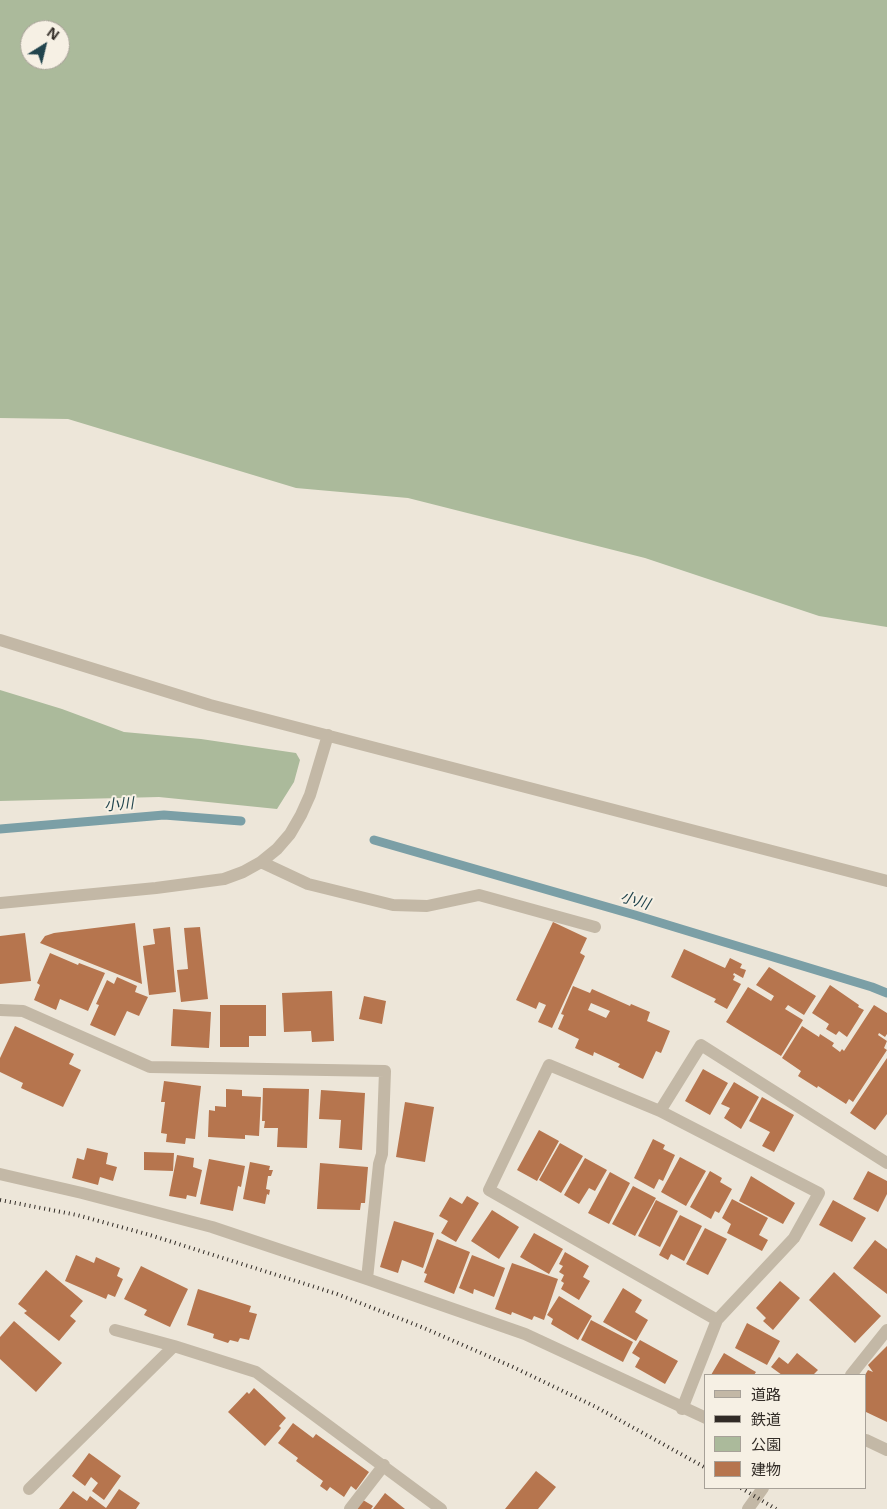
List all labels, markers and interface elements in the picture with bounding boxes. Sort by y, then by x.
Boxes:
north arrow [20,20,70,70]
text: N [43,22,64,44]
water label: 小川 [103,795,135,815]
water label: 小川 [618,888,652,914]
legend [704,1374,867,1489]
text: 道路 [751,1384,781,1404]
text: 鉄道 [751,1409,781,1429]
text: 公園 [751,1434,781,1454]
text: 建物 [751,1459,781,1479]

